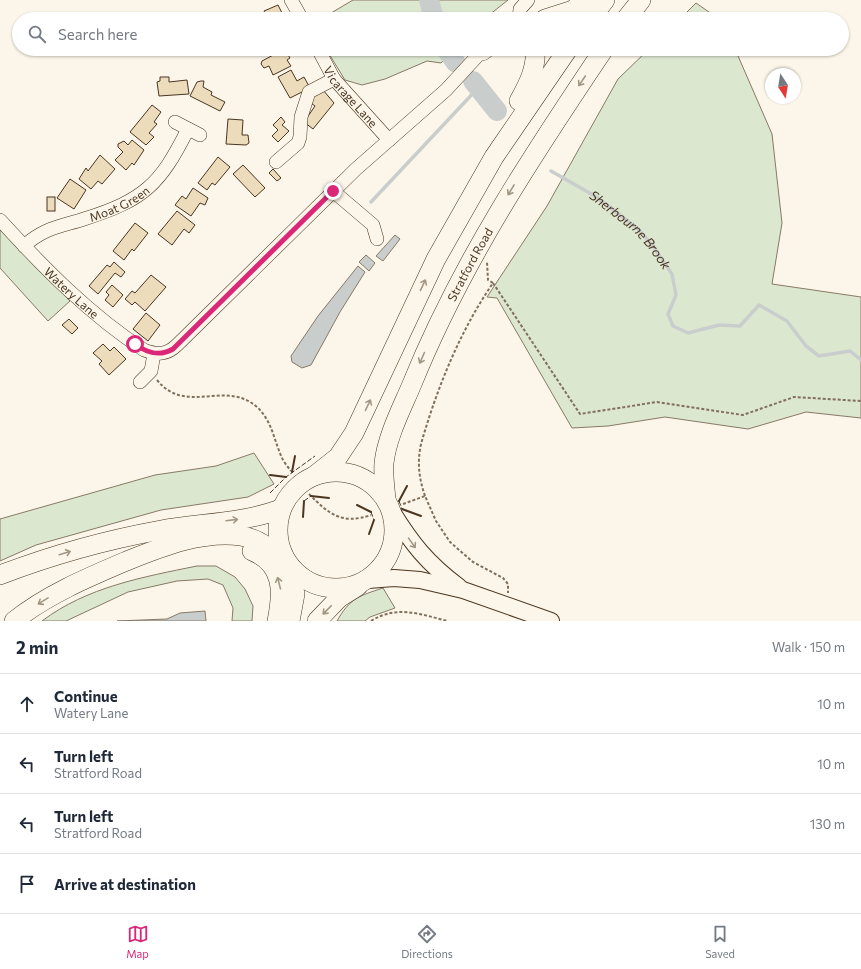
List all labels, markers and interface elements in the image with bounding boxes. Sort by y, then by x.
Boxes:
search box [12,12,849,56]
icon: search [26,23,48,45]
text: Search here [58,25,137,43]
street label: Vicarage Lane [321,63,381,130]
north arrow [765,68,801,104]
one-way arrow [578,76,586,87]
route end [324,182,342,200]
street label: Moat Green [87,183,152,224]
one-way arrow [507,184,515,195]
water label: Sherbourne Brook [587,187,675,273]
street label: Stratford Road [444,225,495,303]
street label: Watery Lane [42,264,102,321]
one-way arrow [420,279,427,291]
route start [126,335,144,353]
one-way arrow [418,352,426,364]
one-way arrow [364,399,372,411]
one-way arrow [225,516,238,524]
one-way arrow [408,537,416,548]
one-way arrow [58,549,71,556]
one-way arrow [275,576,282,589]
one-way arrow [38,597,49,605]
one-way arrow [322,605,332,615]
text: 2 min [16,637,58,658]
text: Walk · 150 m [772,639,845,655]
text: Continue [54,687,118,705]
icon: ahead [16,693,38,715]
text: 10 m [817,696,845,712]
text: Watery Lane [54,705,128,721]
text: Turn left [54,747,113,765]
icon: left [16,753,38,775]
text: 10 m [817,756,845,772]
text: Stratford Road [54,765,142,781]
text: Turn left [54,807,113,825]
icon: left [16,813,38,835]
text: 130 m [810,816,845,832]
text: Stratford Road [54,825,142,841]
icon: arrive [16,873,38,895]
text: Arrive at destination [54,875,196,893]
tab: Map [126,923,149,960]
tab: Directions [401,923,453,960]
tab: Saved [705,923,735,960]

